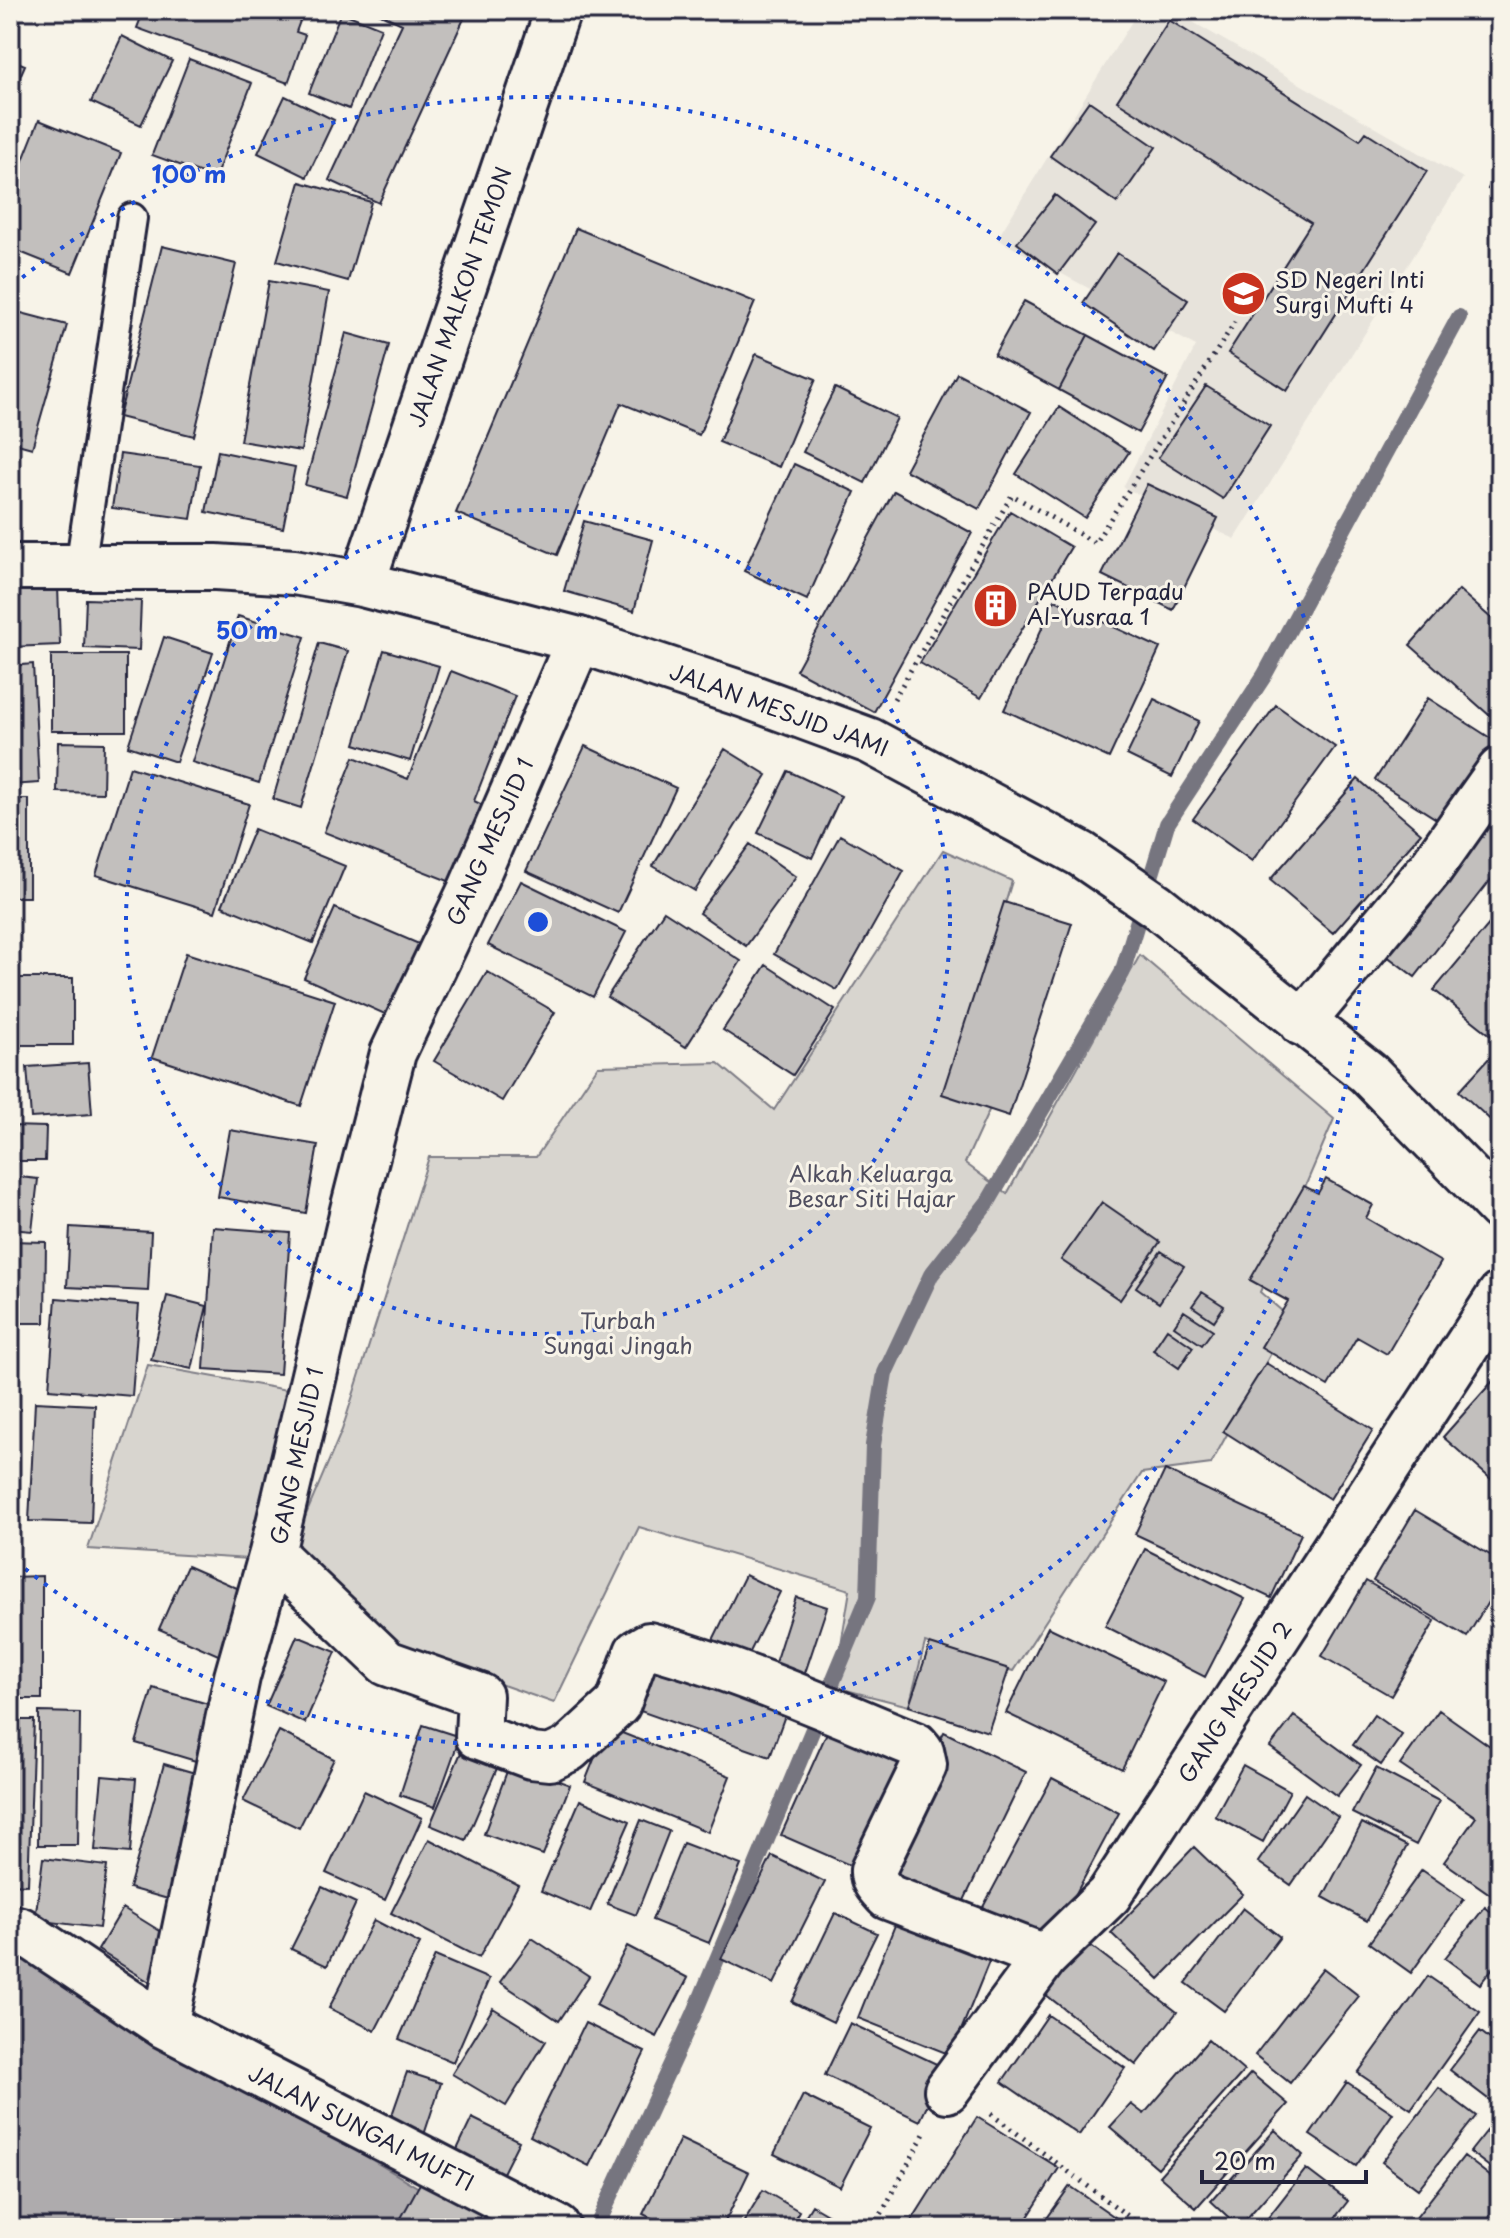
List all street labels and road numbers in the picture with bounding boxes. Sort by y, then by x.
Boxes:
street label: JALAN MALKON TEMON [398,162,519,431]
street label: JALAN MESJID JAMI [665,654,894,764]
street label: GANG MESJID 1 [437,752,540,930]
street label: GANG MESJID 1 [261,1364,330,1547]
street label: GANG MESJID 2 [1169,1614,1299,1789]
street label: JALAN SUNGAI MUFTI [243,2055,480,2198]

